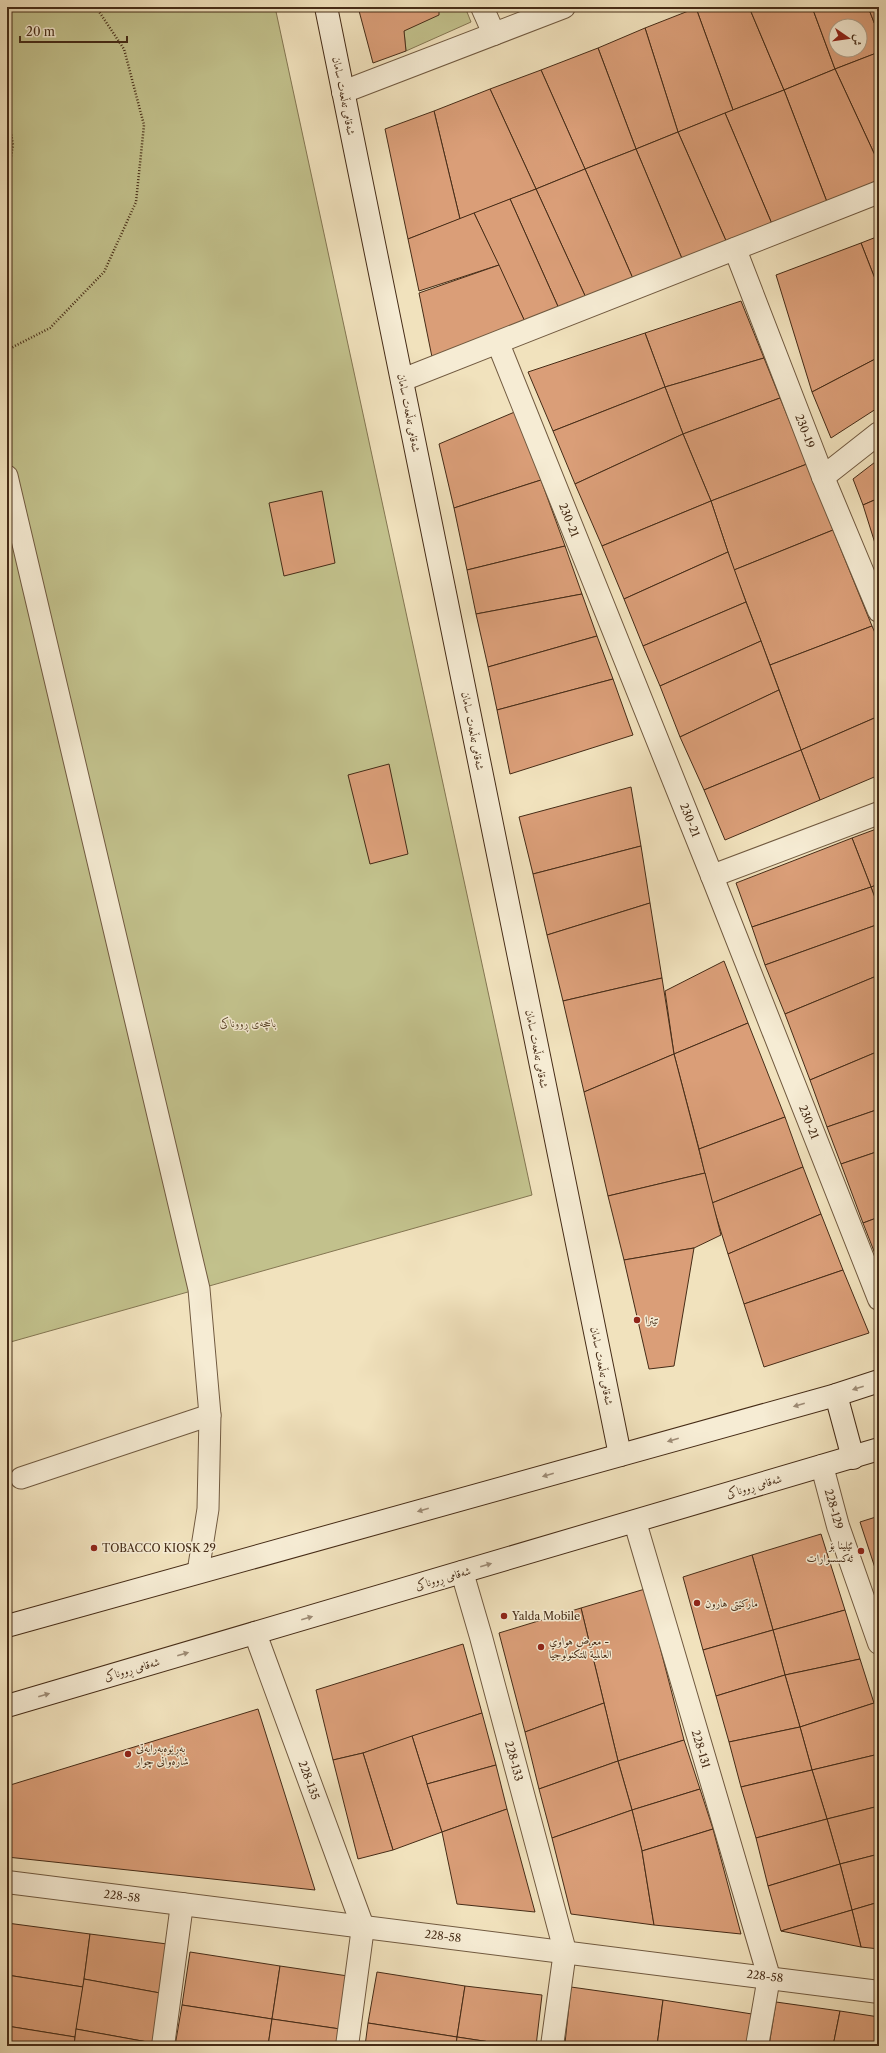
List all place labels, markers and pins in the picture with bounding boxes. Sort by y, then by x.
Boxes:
place label: تێترا [645,1313,659,1327]
marker: تێترا [632,1315,642,1325]
place label: ئێلینا بۆ ئەکسسوارات [807,1538,854,1565]
place label: TOBACCO KIOSK 29 [102,1541,216,1555]
marker: TOBACCO KIOSK 29 [89,1543,99,1553]
marker: ئێلینا بۆ ئەکسسوارات [856,1546,866,1556]
place label: مارکێتی هارون [705,1596,758,1612]
marker: مارکێتی هارون [692,1598,702,1608]
place label: Yalda Mobile [511,1609,580,1623]
marker: Yalda Mobile [499,1611,509,1621]
place label: معرض هواوي - العالمية للتكنولوجيا [549,1634,611,1661]
marker: معرض هواوي - العالمية للتكنولوجيا [536,1642,546,1652]
place label: بەڕێوەبەرایەتی شارەوانی چوار [135,1741,189,1769]
marker: بەڕێوەبەرایەتی شارەوانی چوار [123,1749,133,1759]

